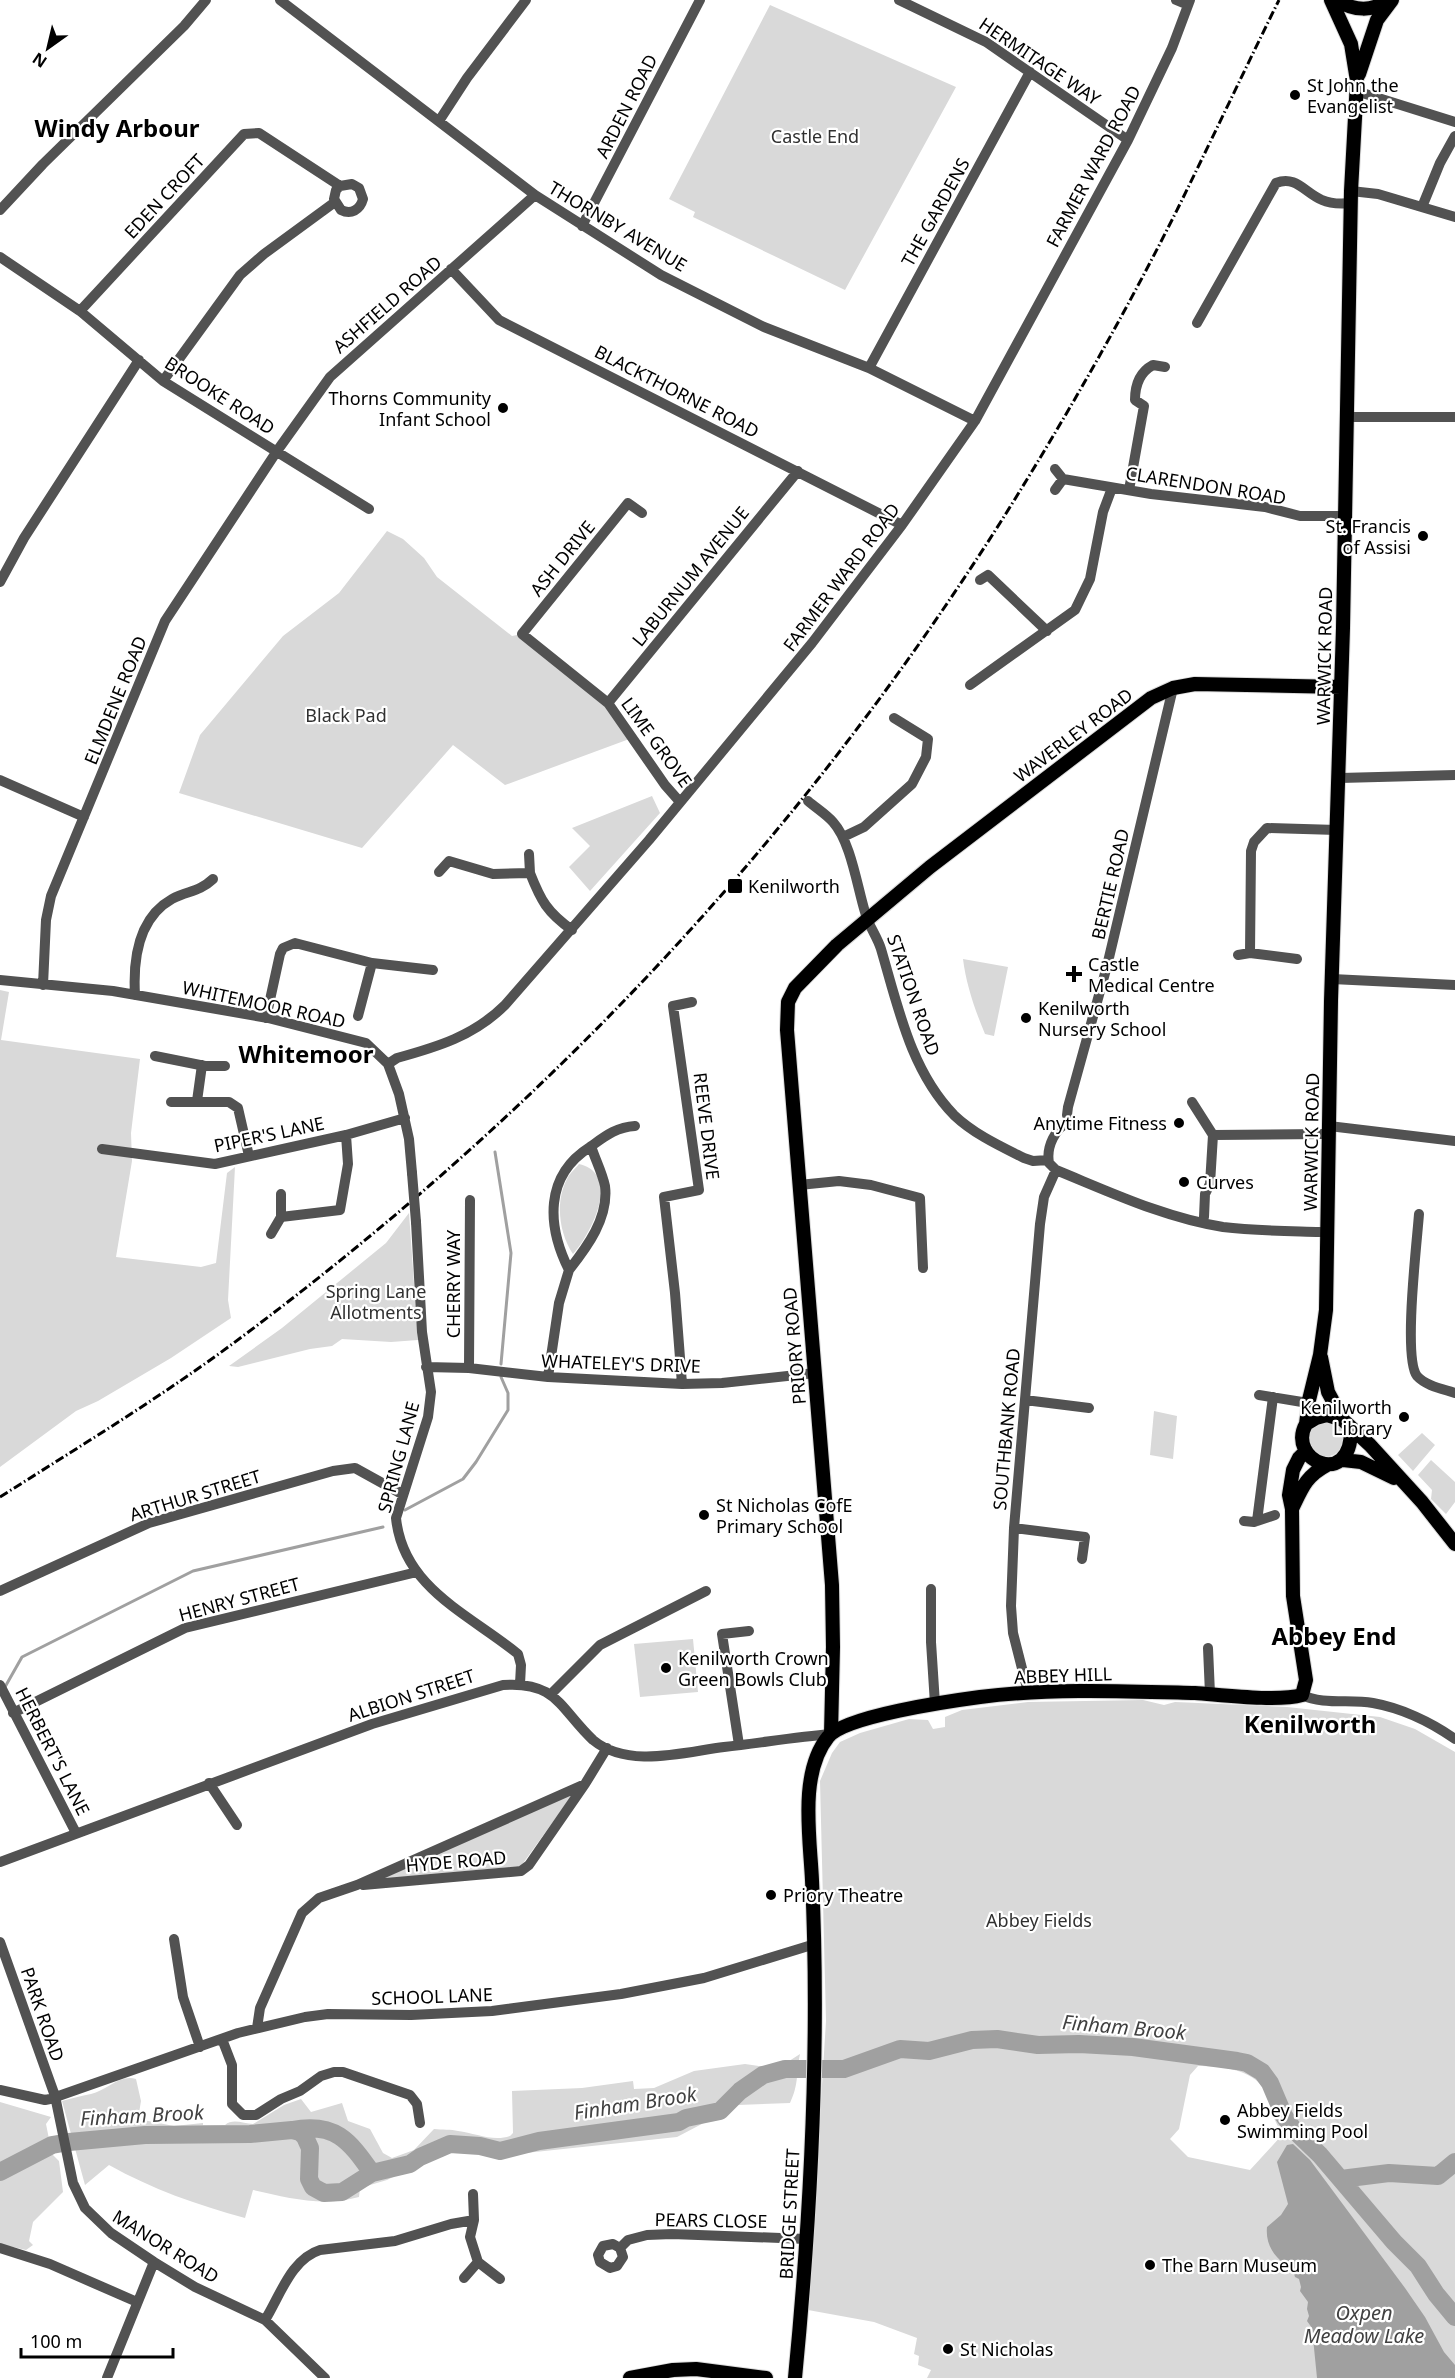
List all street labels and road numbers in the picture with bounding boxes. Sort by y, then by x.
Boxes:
street label: HERMITAGE WAY [975,12,1106,111]
street label: ARDEN ROAD [589,50,663,162]
street label: FARMER WARD ROAD [1040,81,1146,251]
street label: EDEN CROFT [119,149,209,243]
street label: THE GARDENS [895,153,975,271]
street label: THORNBY AVENUE [544,175,692,277]
street label: ASHFIELD ROAD [327,250,447,358]
street label: BLACKTHORNE ROAD [591,339,763,443]
street label: BROOKE ROAD [160,351,280,439]
street label: CLARENDON ROAD [1124,460,1288,510]
street label: FARMER WARD ROAD [777,498,905,656]
street label: LABURNUM AVENUE [626,501,754,651]
street label: ASH DRIVE [524,515,600,601]
street label: WARWICK ROAD [1311,587,1337,725]
street label: ELMDENE ROAD [78,632,152,768]
street label: WAVERLEY ROAD [1009,682,1137,788]
street label: LIME GROVE [616,692,698,792]
street label: BERTIE ROAD [1086,826,1134,942]
street label: STATION ROAD [882,931,946,1059]
street label: WHITEMOOR ROAD [180,975,348,1033]
street label: REEVE DRIVE [689,1071,725,1181]
street label: WARWICK ROAD [1298,1073,1324,1211]
street label: PIPER'S LANE [212,1111,326,1157]
street label: CHERRY WAY [441,1229,465,1338]
street label: PRIORY ROAD [777,1286,811,1406]
street label: SOUTHBANK ROAD [987,1347,1025,1511]
street label: WHATELEY'S DRIVE [541,1348,701,1378]
street label: SPRING LANE [372,1399,424,1515]
street label: ARTHUR STREET [126,1464,264,1526]
street label: HENRY STREET [176,1571,302,1627]
street label: ABBEY HILL [1014,1661,1112,1689]
street label: ALBION STREET [344,1663,478,1727]
street label: HERBERT'S LANE [10,1683,96,1819]
street label: HYDE ROAD [405,1845,507,1877]
street label: PARK ROAD [16,1964,70,2064]
street label: SCHOOL LANE [371,1982,493,2010]
street label: BRIDGE STREET [774,2148,804,2280]
street label: MANOR ROAD [108,2204,224,2288]
street label: PEARS CLOSE [655,2207,767,2233]

